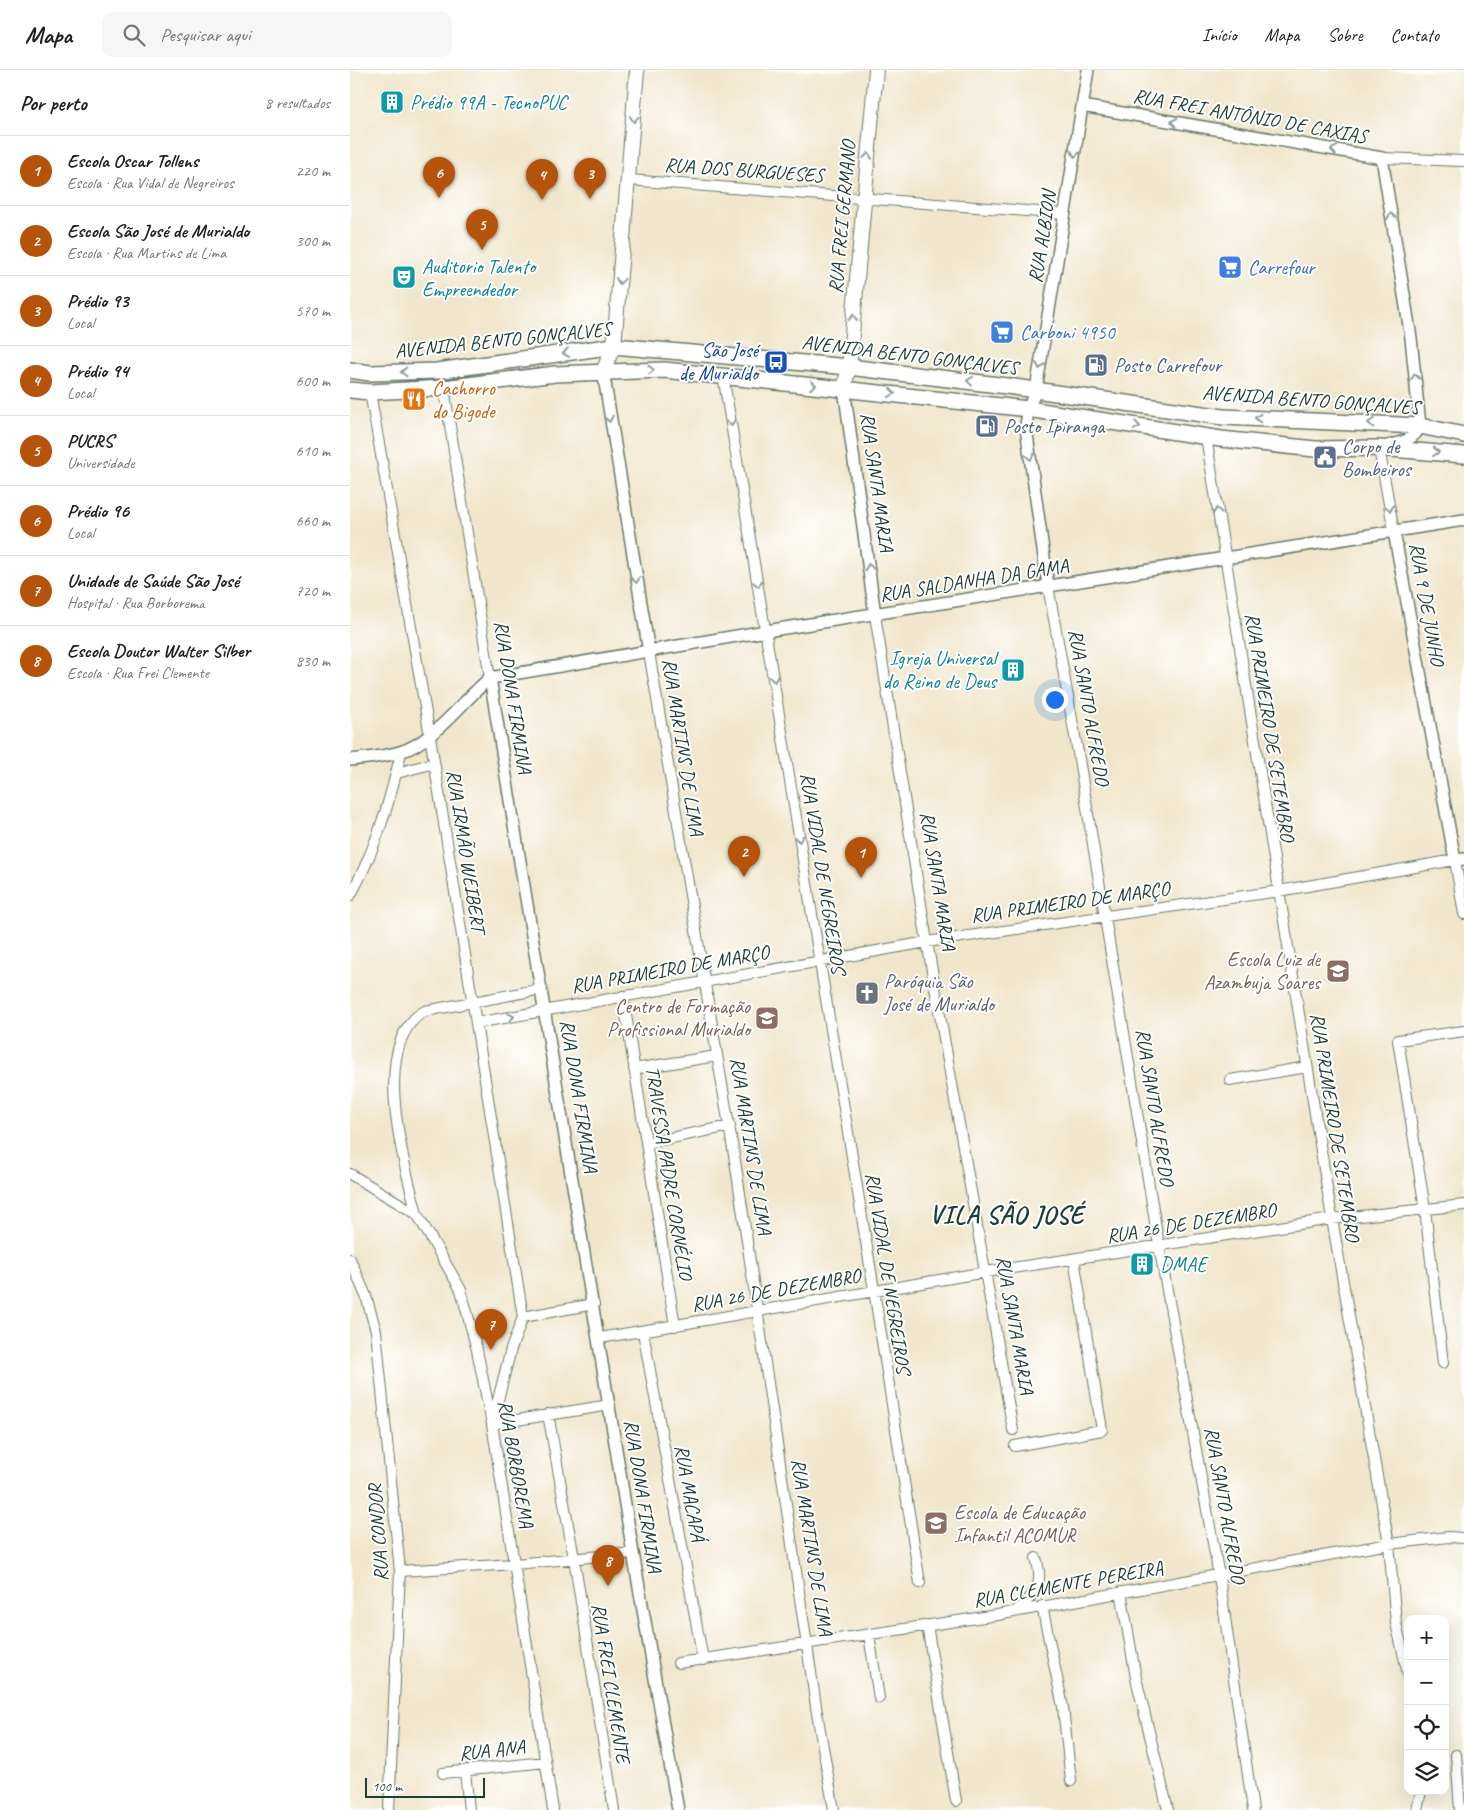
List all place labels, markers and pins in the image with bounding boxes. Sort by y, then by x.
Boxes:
building icon: Prédio 99A - TecnoPUC [379,89,405,115]
place label: Prédio 99A - TecnoPUC [410,90,569,115]
pin: 6 [423,157,455,198]
pin: 3 [574,158,606,199]
pin: 4 [526,159,558,200]
pin: 5 [466,209,498,250]
place label: Auditorio Talento Empreendedor [422,254,537,302]
supermarket icon: Carrefour [1217,254,1243,280]
place label: Carrefour [1248,255,1316,280]
theatre icon: Auditorio Talento Empreendedor [391,264,417,290]
supermarket icon: Carboni 4950 [989,319,1015,345]
place label: Carboni 4950 [1020,320,1117,345]
place label: São José de Murialdo [679,338,761,386]
bus stop icon: São José de Murialdo [763,349,789,375]
fuel station icon: Posto Carrefour [1083,352,1109,378]
place label: Posto Carrefour [1114,353,1223,378]
place label: Cachorro do Bigode [432,376,496,424]
restaurant icon: Cachorro do Bigode [401,386,427,412]
fuel station icon: Posto Ipiranga [974,413,1000,439]
place label: Posto Ipiranga [1004,414,1106,439]
place label: Corpo de Bombeiros [1342,434,1413,482]
public building icon: Corpo de Bombeiros [1312,444,1338,470]
place label: Igreja Universal do Reino de Deus [883,646,1000,694]
building icon: Igreja Universal do Reino de Deus [1000,657,1026,683]
pin: 2 [728,836,760,877]
pin: 1 [845,837,877,878]
place label: Escola Luiz de Azambuja Soares [1204,947,1322,995]
school or university icon: Escola Luiz de Azambuja Soares [1325,958,1351,984]
place label: Paróquia São José de Murialdo [883,969,996,1017]
church icon: Paróquia São José de Murialdo [854,980,880,1006]
place label: Centro de Formação Profissional Murialdo [607,994,752,1042]
school or university icon: Centro de Formação Profissional Murialdo [754,1005,780,1031]
building icon: DMAE [1129,1251,1155,1277]
place label: DMAE [1160,1252,1209,1277]
pin: 7 [475,1309,507,1350]
place label: Escola de Educação Infantil ACOMUR [954,1500,1086,1548]
school or university icon: Escola de Educação Infantil ACOMUR [923,1510,949,1536]
pin: 8 [592,1545,624,1586]

